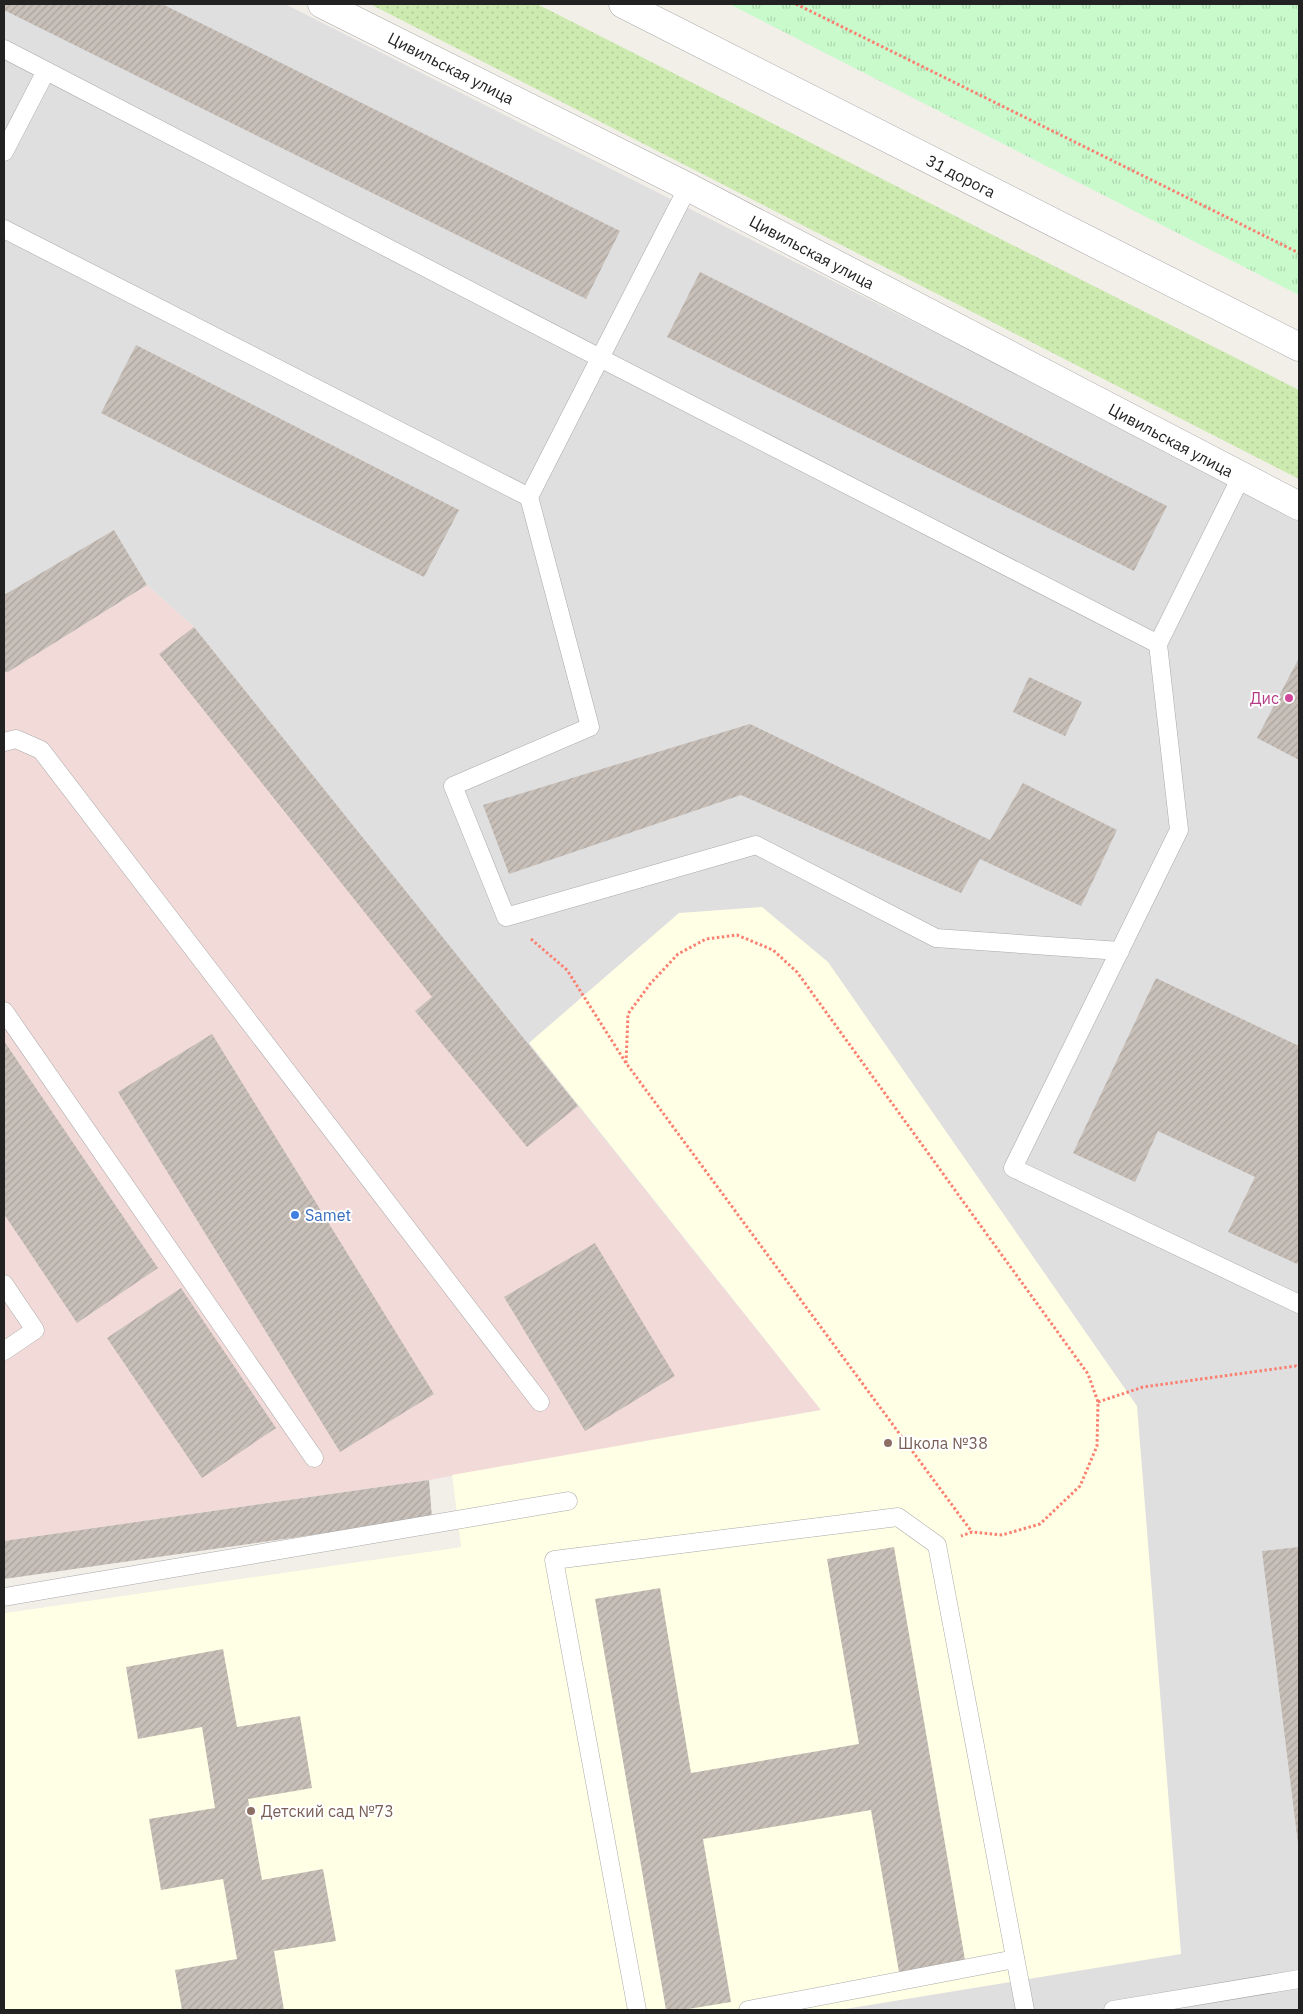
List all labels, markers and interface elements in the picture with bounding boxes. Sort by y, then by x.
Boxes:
street label: Цивильская улица [385,28,518,109]
street label: 31 дорога [923,150,999,202]
street label: Цивильская улица [746,211,878,294]
street label: Цивильская улица [1105,399,1237,482]
place label: Дис [1250,688,1279,708]
marker: Дис [1283,692,1295,704]
place label: Samet [305,1205,351,1225]
marker: Samet [289,1209,301,1221]
place label: Школа №38 [898,1433,988,1453]
marker: Школа №38 [882,1437,894,1449]
place label: Детский сад №73 [261,1801,394,1821]
marker: Детский сад №73 [245,1805,257,1817]

